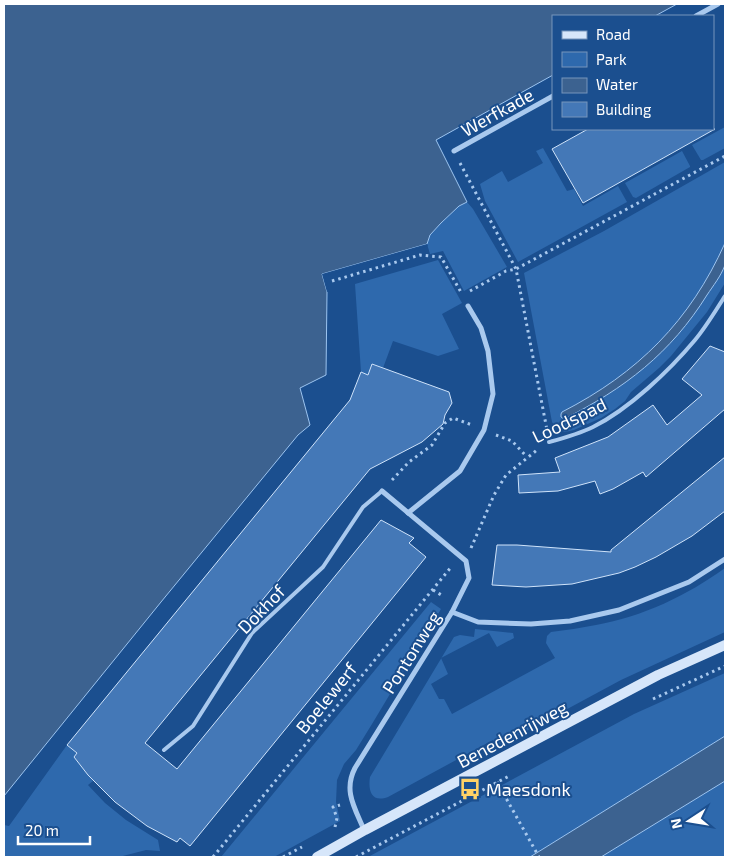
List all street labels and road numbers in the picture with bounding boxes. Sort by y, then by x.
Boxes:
street label: Werfkade [457,83,537,141]
street label: Loodspad [528,393,610,447]
street label: Dokhof [233,579,290,638]
street label: Pontonweg [377,607,445,697]
street label: Boelewerf [291,657,362,738]
street label: Benedenrijweg [453,696,571,772]

